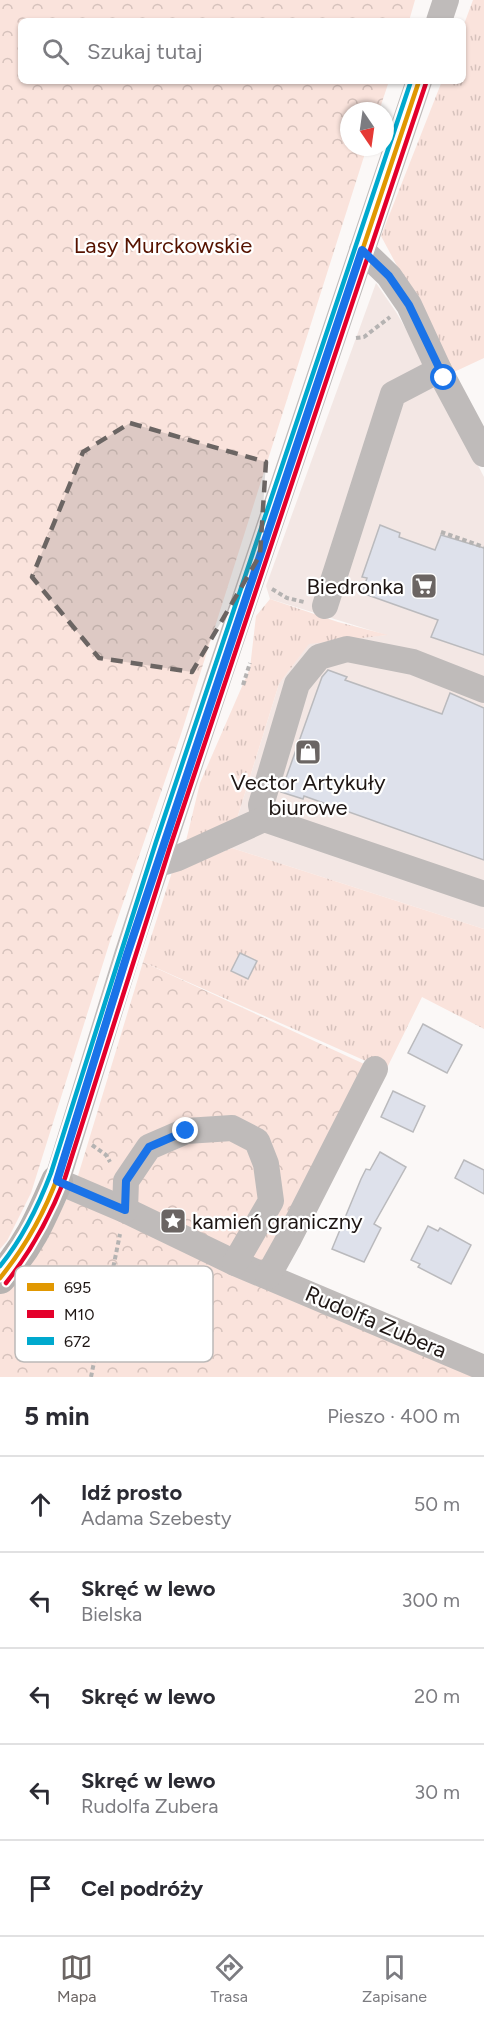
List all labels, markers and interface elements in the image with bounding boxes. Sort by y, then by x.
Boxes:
search box [18,18,466,84]
icon: search [39,35,72,68]
text: Szukaj tutaj [87,38,203,65]
north arrow [340,102,394,156]
park label: Lasy Murckowskie [74,232,252,259]
route start [430,364,456,390]
supermarket icon: Biedronka [409,571,439,601]
place label: Biedronka [306,573,404,600]
shop icon: Vector Artykuły biurowe [293,737,323,767]
place label: Vector Artykuły biurowe [230,769,386,821]
route end [172,1117,198,1143]
place icon: kamień graniczny [158,1206,188,1236]
place label: kamień graniczny [192,1208,363,1235]
legend [15,1266,213,1362]
text: 695 [64,1278,91,1297]
street label: Rudolfa Zubera [301,1280,451,1364]
text: M10 [64,1305,94,1324]
text: 672 [64,1332,91,1351]
text: 5 min [24,1400,90,1432]
text: Pieszo · 400 m [327,1404,460,1428]
text: Idź prosto [81,1479,182,1506]
icon: ahead [24,1488,57,1521]
text: 50 m [414,1492,460,1516]
text: Adama Szebesty [81,1506,232,1530]
text: Skręć w lewo [81,1575,216,1602]
icon: left [24,1584,57,1617]
text: 300 m [402,1588,460,1612]
text: Bielska [81,1602,142,1626]
icon: left [24,1680,57,1713]
text: Skręć w lewo [81,1683,216,1710]
text: 20 m [414,1684,460,1708]
text: Skręć w lewo [81,1767,216,1794]
icon: left [24,1776,57,1809]
text: 30 m [414,1780,460,1804]
text: Rudolfa Zubera [81,1794,218,1818]
icon: arrive [24,1872,57,1905]
text: Cel podróży [81,1875,203,1902]
tab: Mapa [57,1951,96,2006]
tab: Trasa [211,1951,248,2006]
tab: Zapisane [362,1951,427,2006]

